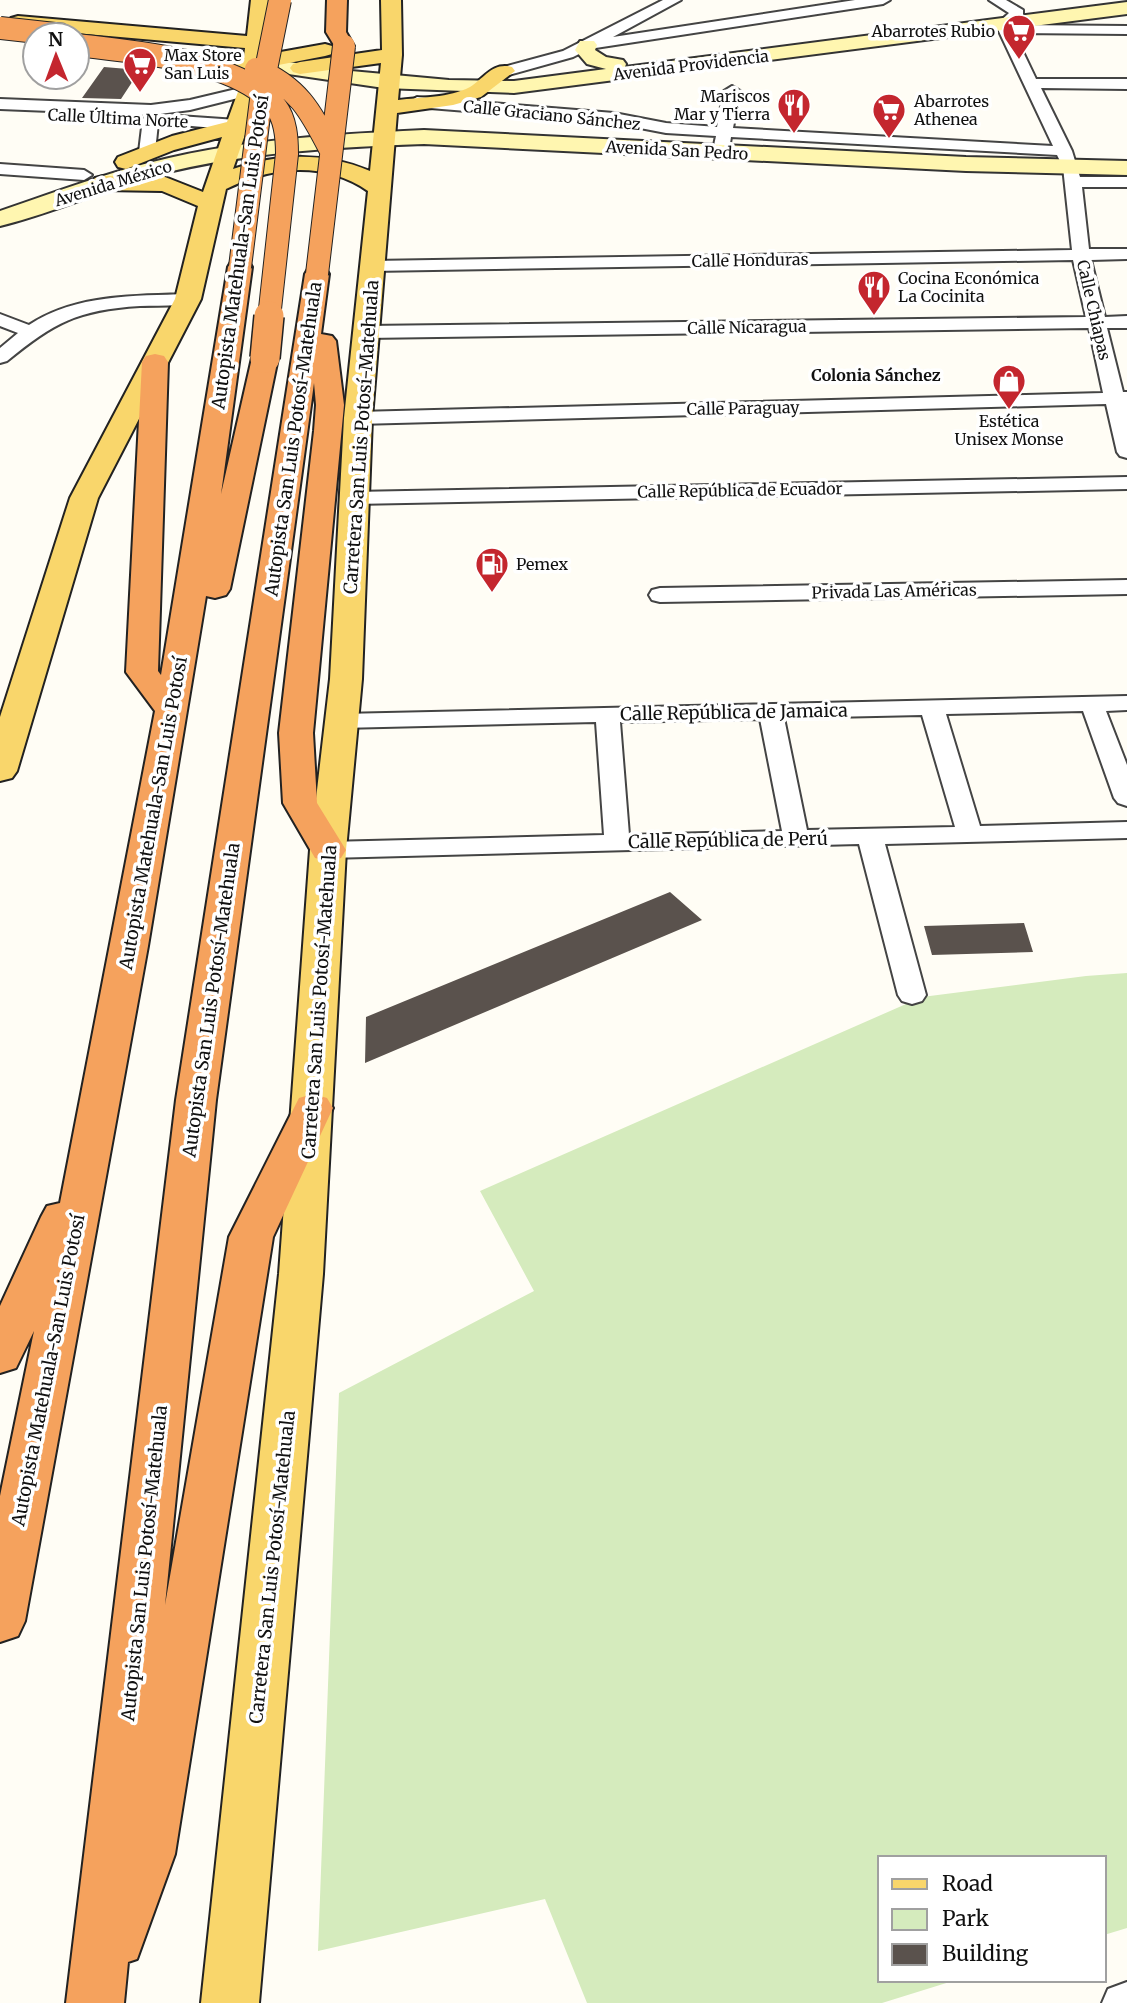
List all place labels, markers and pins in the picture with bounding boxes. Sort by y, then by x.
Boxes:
supermarket icon: Abarrotes Rubio [1000,12,1038,61]
place label: Abarrotes Rubio [870,21,995,41]
supermarket icon: Max Store San Luis [121,45,159,94]
place label: Max Store San Luis [164,45,242,83]
place label: Mariscos Mar y Tierra [674,86,770,124]
restaurant icon: Mariscos Mar y Tierra [775,86,813,135]
supermarket icon: Abarrotes Athenea [870,91,908,140]
place label: Abarrotes Athenea [913,91,989,129]
restaurant icon: Cocina Económica La Cocinita [855,268,893,317]
place label: Cocina Económica La Cocinita [898,268,1040,306]
shop icon: Estética Unisex Monse [990,362,1028,411]
place label: Estética Unisex Monse [955,411,1063,449]
fuel station icon: Pemex [473,545,511,594]
place label: Pemex [516,554,569,574]

